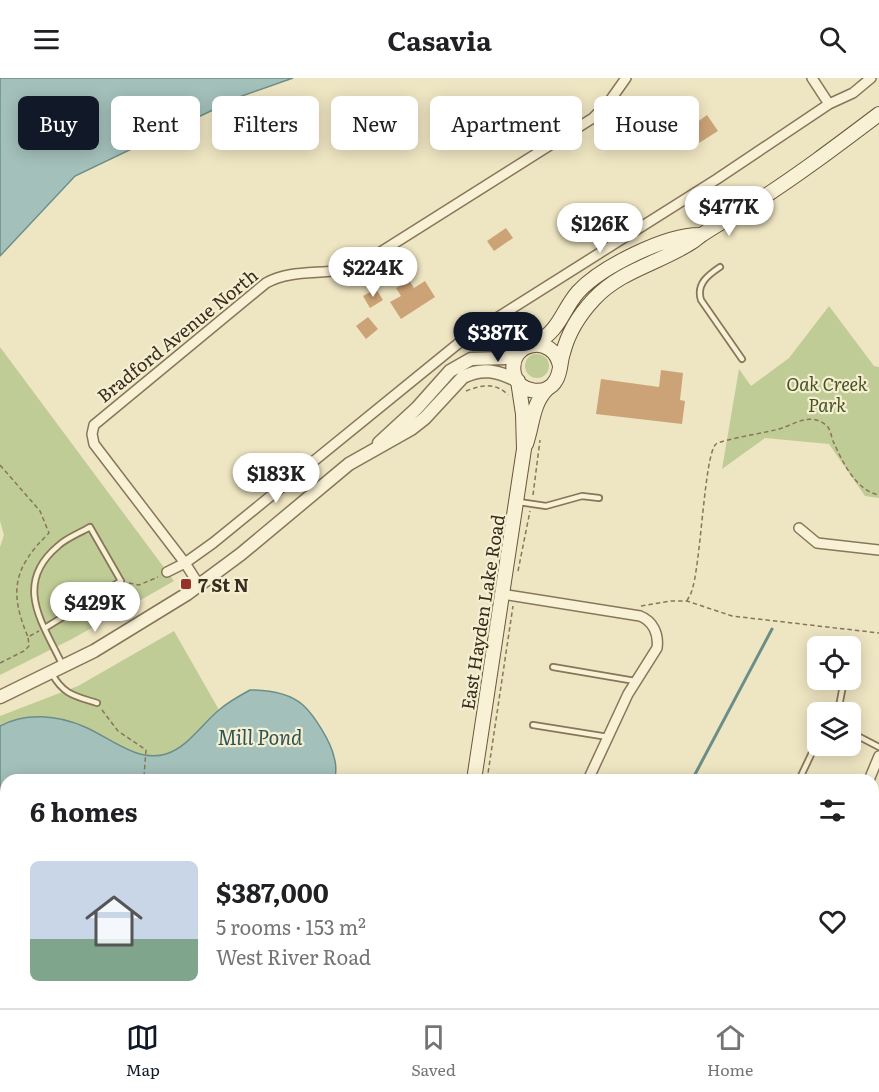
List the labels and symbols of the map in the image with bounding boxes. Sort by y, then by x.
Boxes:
pin: $477K [687,186,771,237]
pin: $126K [558,203,642,254]
pin: $224K [331,247,415,298]
street label: Bradford Avenue North [91,261,263,408]
pin: $387K [456,312,540,363]
park label: Oak Creek Park [786,370,868,418]
pin: $183K [234,453,318,504]
street label: East Hayden Lake Road [453,512,511,712]
place label: 7 St N [198,571,249,598]
marker: 7 St N [179,577,193,591]
pin: $429K [53,582,137,633]
water label: Mill Pond [217,721,303,751]

